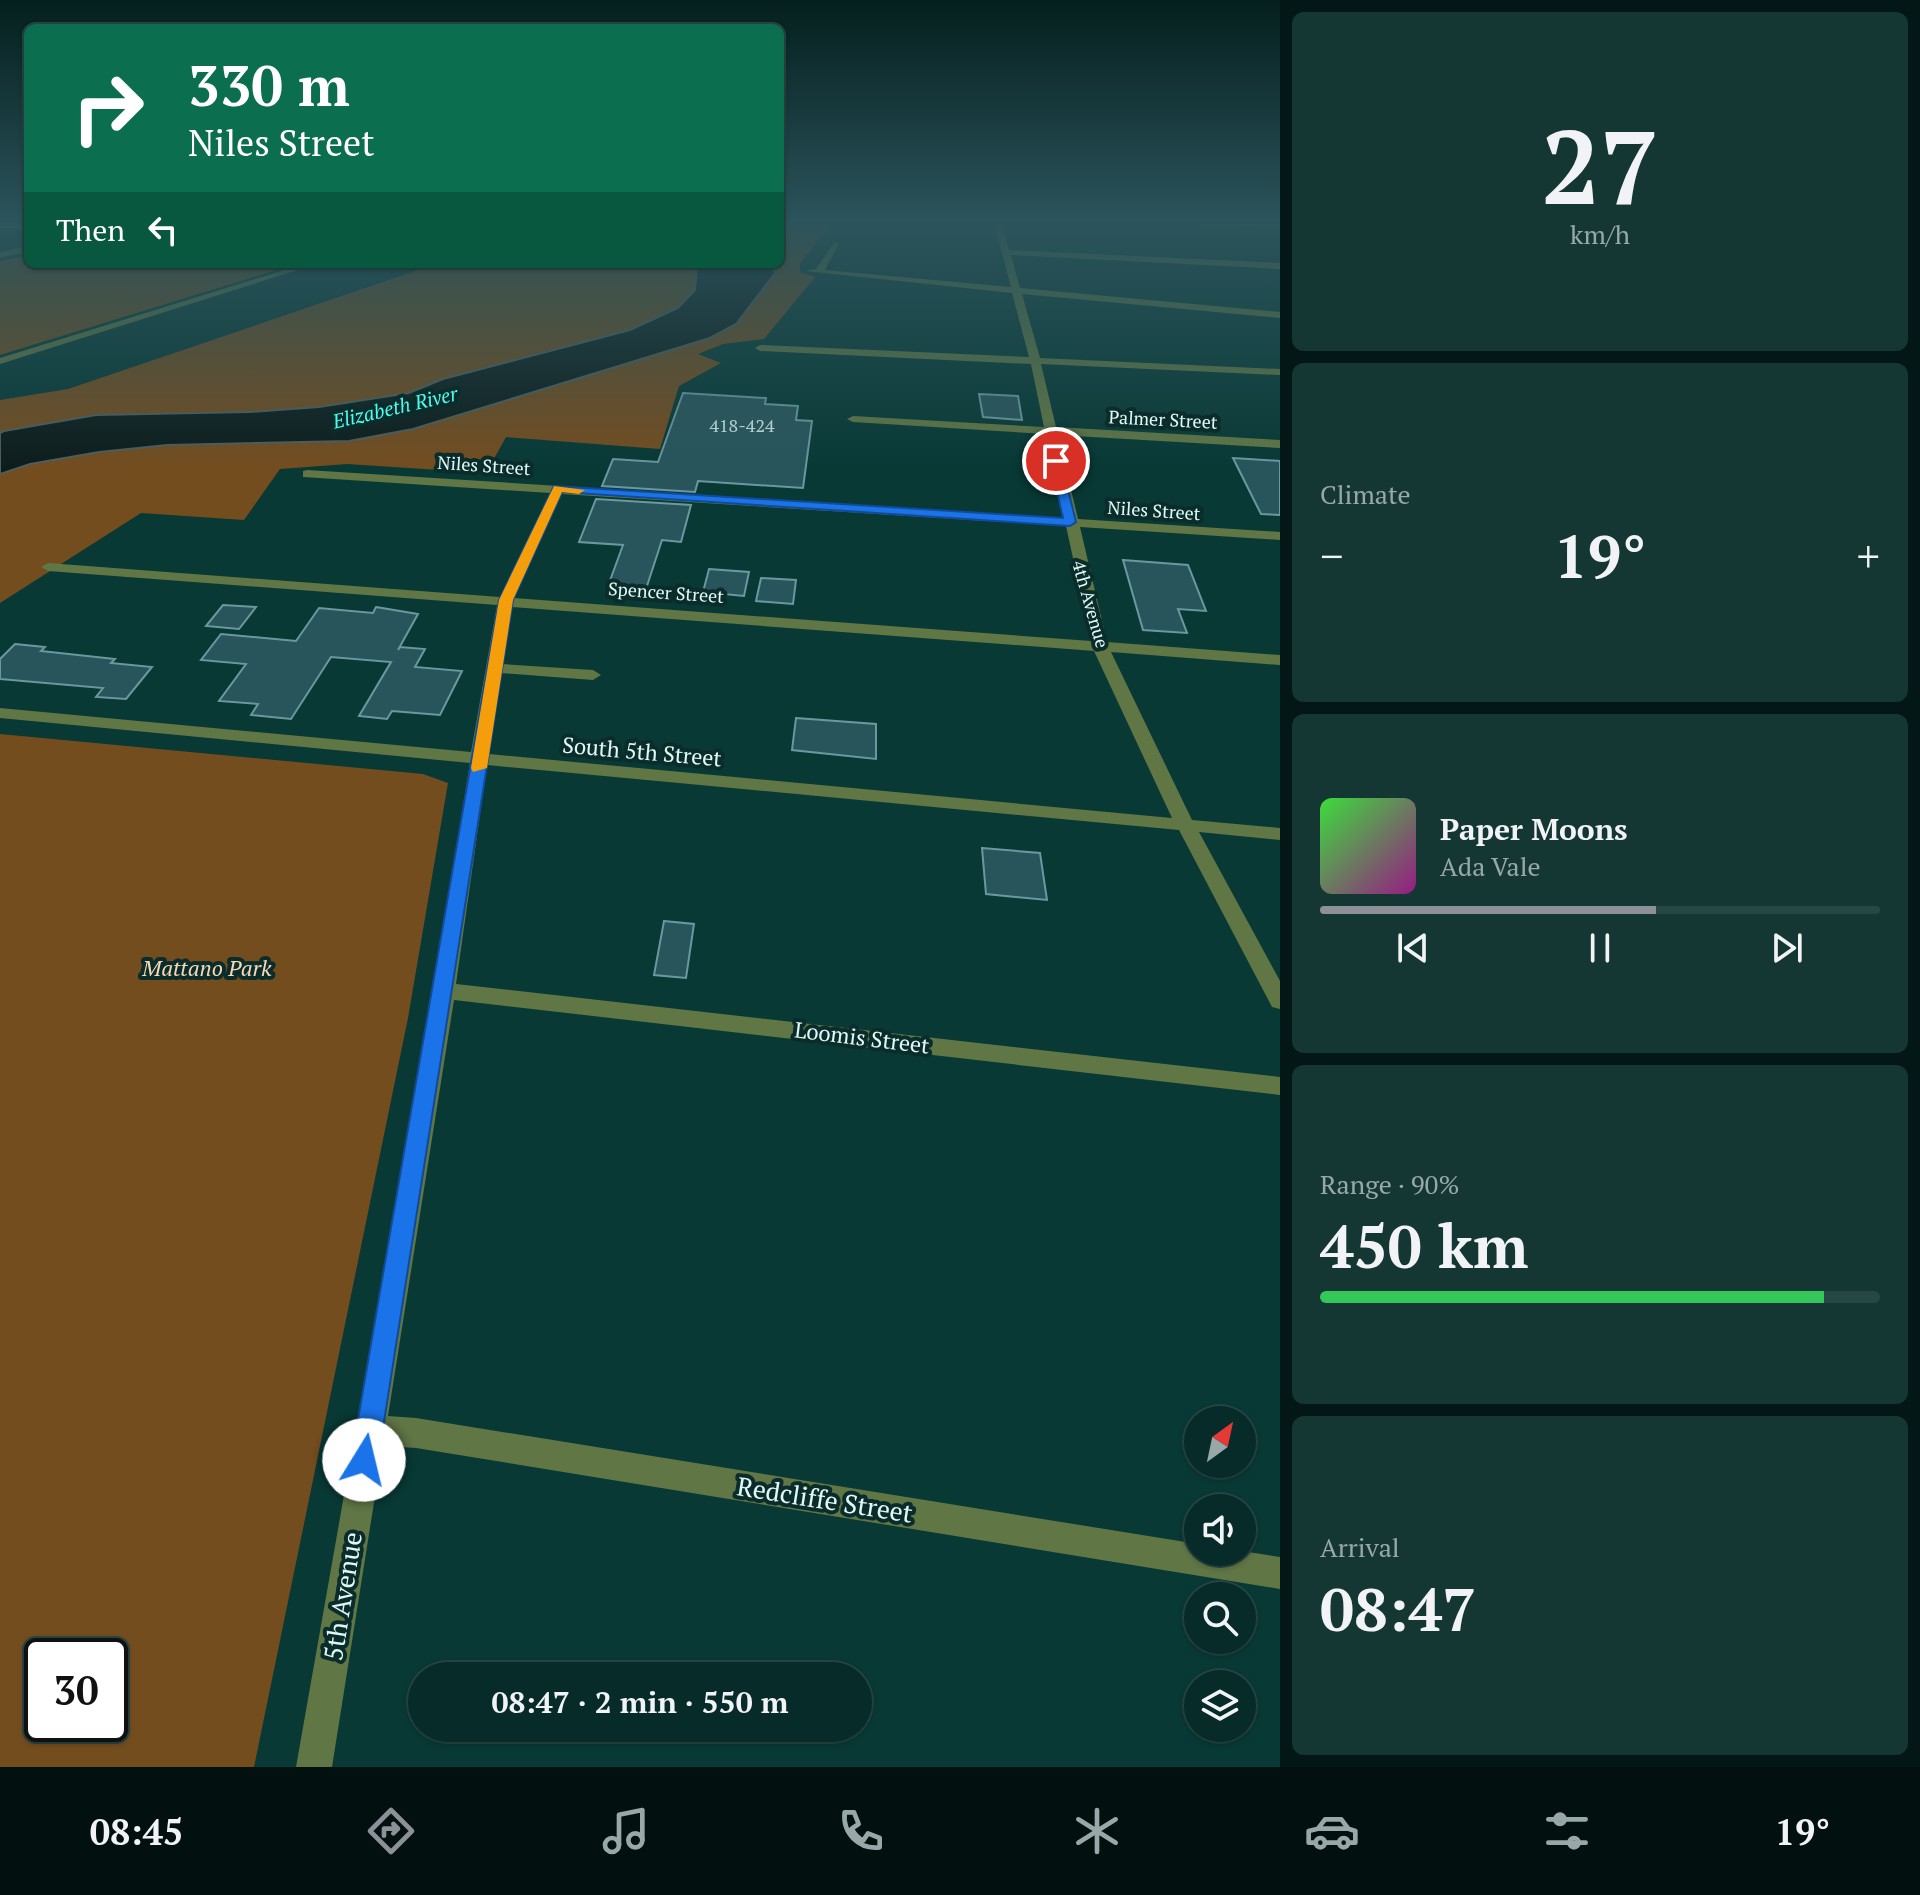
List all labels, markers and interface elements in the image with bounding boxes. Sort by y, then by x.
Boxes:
text: 330 m [188,48,350,122]
icon: right [56,56,160,160]
text: 27 [1541,96,1659,234]
text: Niles Street [188,119,375,166]
icon: left [141,208,185,252]
text: Then [56,210,125,250]
text: km/h [1570,217,1630,251]
water label: Elizabeth River [329,379,461,435]
street label: Palmer Street [1108,404,1218,434]
house number: 418-424 [709,413,775,437]
pin [1022,427,1090,495]
icon: arrive [1034,439,1078,483]
street label: Niles Street [437,450,532,480]
text: Climate [1320,477,1411,511]
street label: Niles Street [1107,495,1202,525]
text: 19° [1554,516,1646,595]
text: − [1320,526,1343,585]
text: + [1857,526,1880,585]
street label: 4th Avenue [1067,558,1115,650]
street label: Spencer Street [607,576,725,608]
street label: South 5th Street [561,730,723,772]
text: Paper Moons [1440,809,1628,849]
text: Ada Vale [1440,849,1541,883]
icon: previous [1391,926,1435,970]
icon: pause [1578,926,1622,970]
icon: next [1765,926,1809,970]
park label: Mattano Park [141,953,272,982]
street label: Loomis Street [793,1014,931,1060]
text: Range · 90% [1320,1167,1459,1201]
text: 450 km [1320,1206,1528,1285]
north arrow [1184,1406,1256,1478]
map controls [1184,1406,1256,1742]
position arrow [322,1418,406,1502]
street label: Redcliffe Street [735,1468,916,1530]
button: sound [1184,1494,1256,1566]
street label: 5th Avenue [315,1529,369,1663]
text: Arrival [1320,1530,1400,1564]
text: 08:47 [1320,1569,1476,1648]
button: search [1184,1582,1256,1654]
speed limit sign: 30 [24,1638,128,1742]
button: layers [1184,1670,1256,1742]
text: 08:47 · 2 min · 550 m [492,1682,788,1722]
icon: directions [363,1803,419,1859]
icon: music [598,1803,654,1859]
icon: phone [833,1803,889,1859]
icon: climate [1069,1803,1125,1859]
icon: car [1304,1803,1360,1859]
icon: filters [1539,1803,1595,1859]
text: 08:45 [90,1808,183,1855]
text: 19° [1775,1808,1830,1855]

